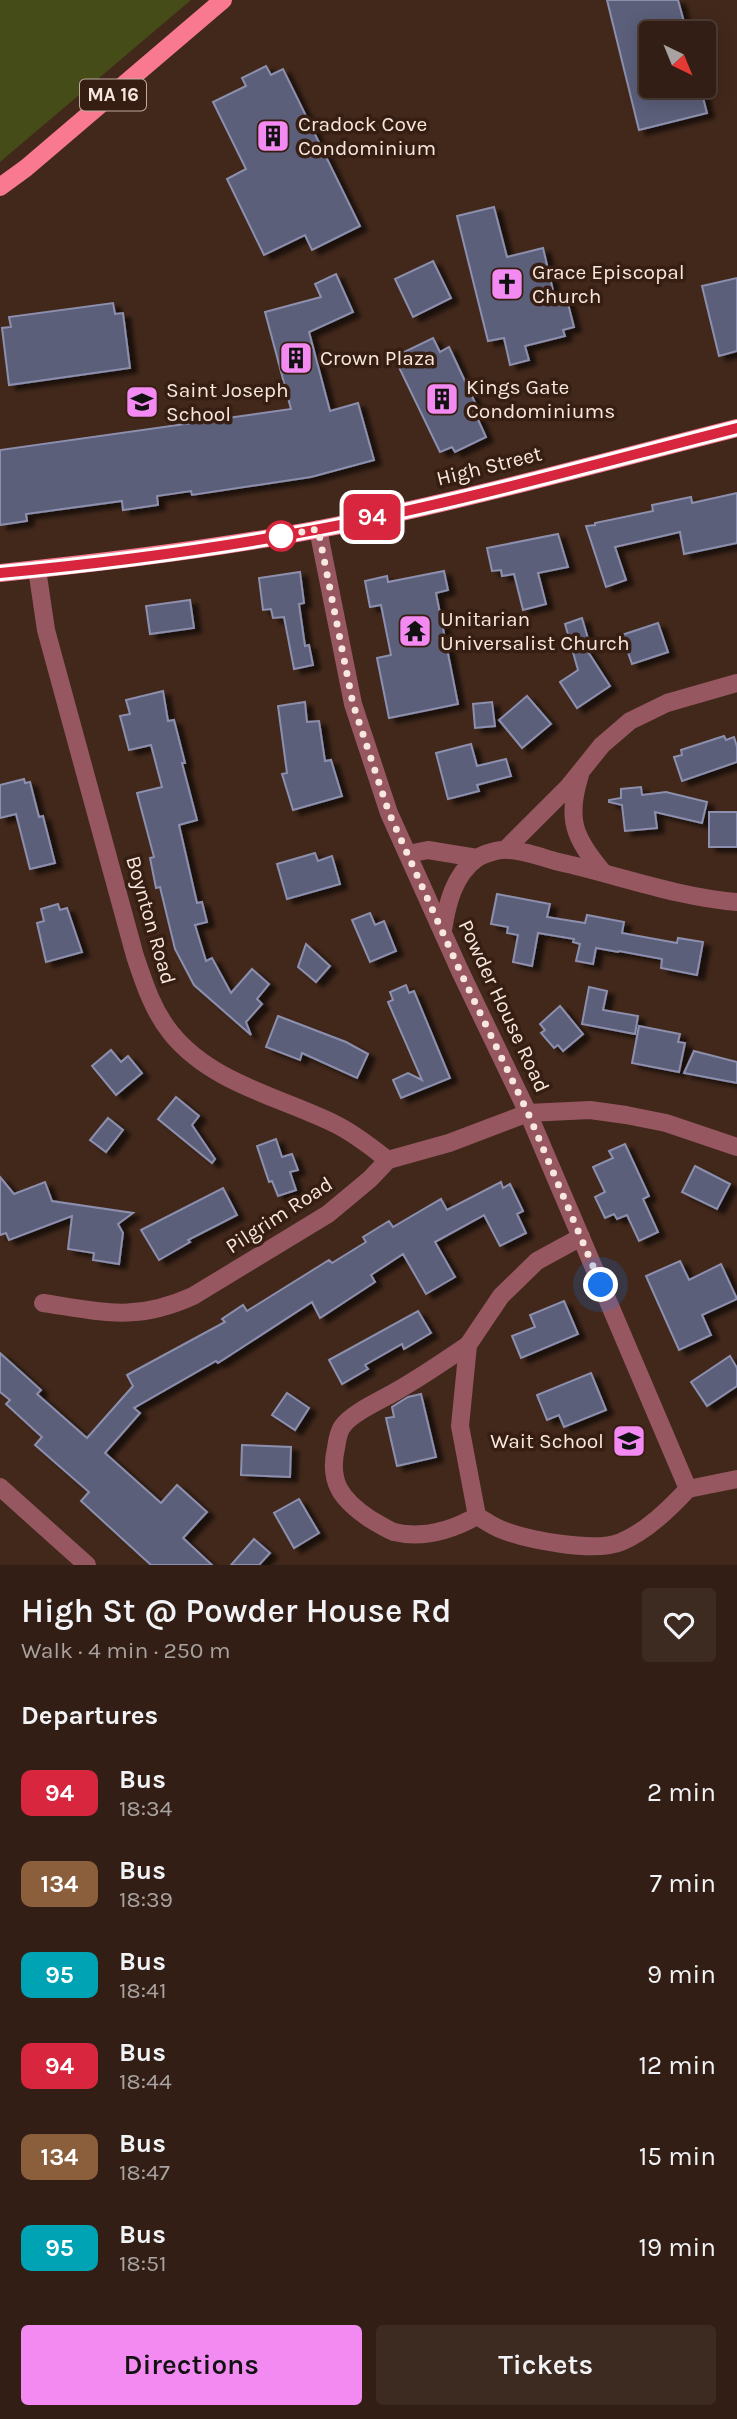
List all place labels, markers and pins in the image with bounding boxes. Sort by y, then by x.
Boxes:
place label: Cradock Cove Condominium [298,112,436,160]
building icon: Cradock Cove Condominium [254,117,292,155]
place label: Grace Episcopal Church [532,260,685,308]
church icon: Grace Episcopal Church [488,265,526,303]
building icon: Crown Plaza [277,339,315,377]
place label: Crown Plaza [320,346,435,370]
place label: Kings Gate Condominiums [466,375,615,423]
place label: Saint Joseph School [166,378,289,426]
building icon: Kings Gate Condominiums [423,380,461,418]
school or university icon: Saint Joseph School [123,383,161,421]
unlabelled marker [266,521,296,551]
place label: Unitarian Universalist Church [440,607,630,655]
temple icon: Unitarian Universalist Church [396,612,434,650]
school or university icon: Wait School [610,1422,648,1460]
place label: Wait School [490,1429,604,1453]

